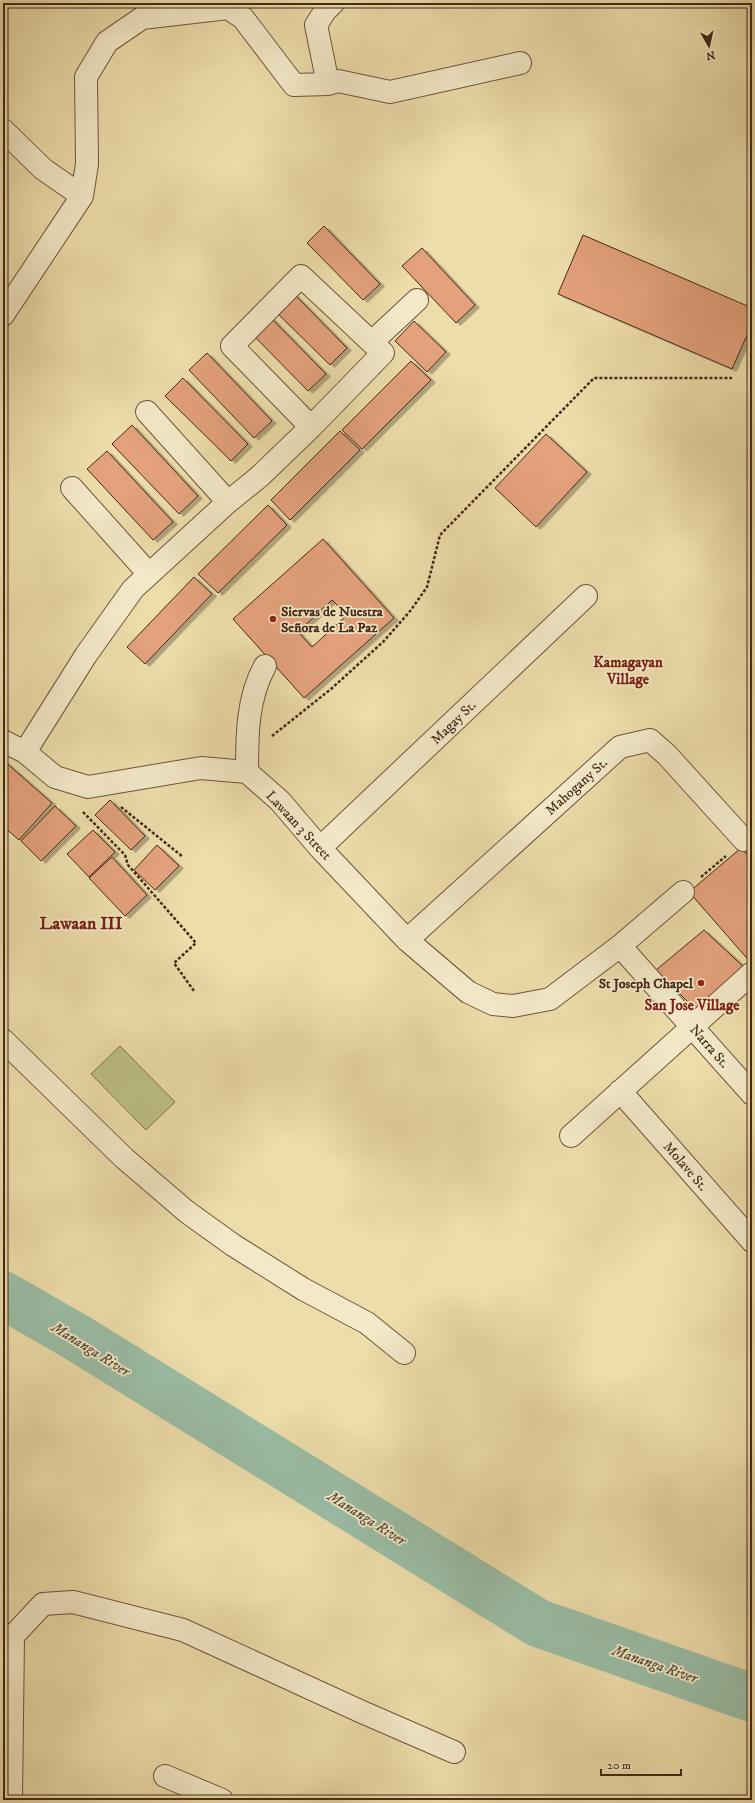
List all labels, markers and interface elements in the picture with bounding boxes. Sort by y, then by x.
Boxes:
north arrow [689,26,729,66]
text: N [705,47,716,63]
place label: Siervas de Nuestra Señora de La Paz [281,603,384,637]
marker: Siervas de Nuestra Señora de La Paz [268,614,278,624]
district label: Kamagayan Village [593,653,663,689]
street label: Magay St. [427,697,480,749]
street label: Mahogany St. [542,754,612,819]
street label: Lawaan 3 Street [262,787,335,865]
district label: Lawaan III [40,913,123,935]
place label: St Joseph Chapel [599,975,694,993]
marker: St Joseph Chapel [696,978,706,988]
district label: San Jose Village [645,996,740,1015]
street label: Narra St. [686,1021,733,1072]
street label: Molave St. [659,1138,712,1195]
water label: Mananga River [47,1317,135,1382]
water label: Mananga River [323,1486,411,1551]
water label: Mananga River [609,1641,702,1688]
scale bar [601,1751,681,1777]
text: 20 m [607,1758,631,1773]

